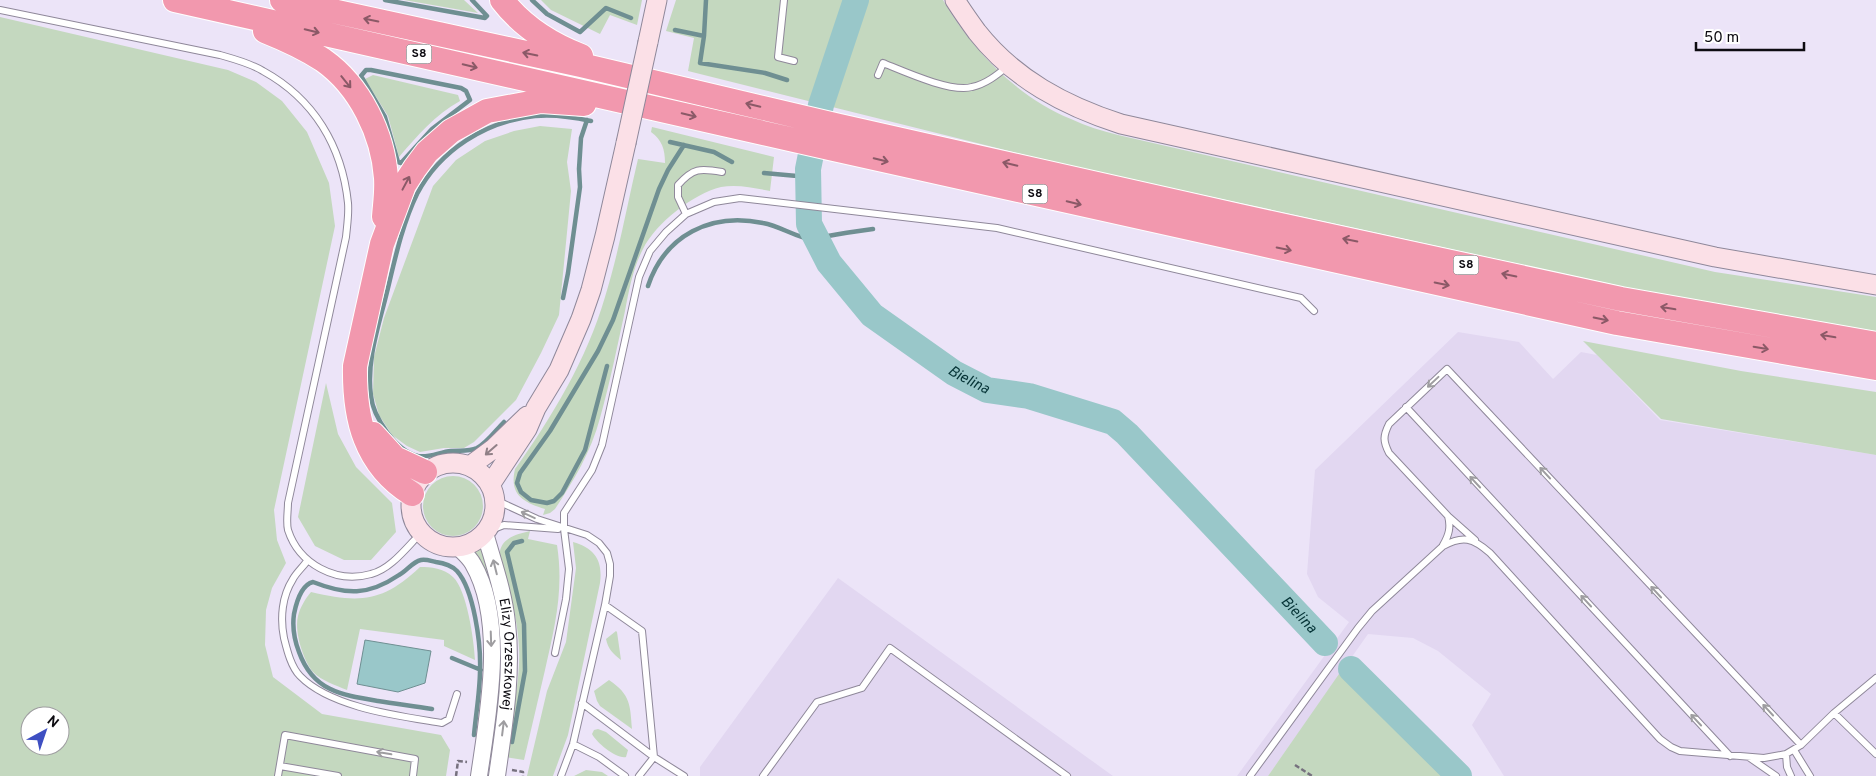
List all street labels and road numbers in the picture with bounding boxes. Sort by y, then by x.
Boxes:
road number: S8 [406,44,432,64]
road number: S8 [1022,184,1048,203]
road number: S8 [1454,256,1478,274]
street label: Elizy Orzeszkowej [495,597,517,711]

